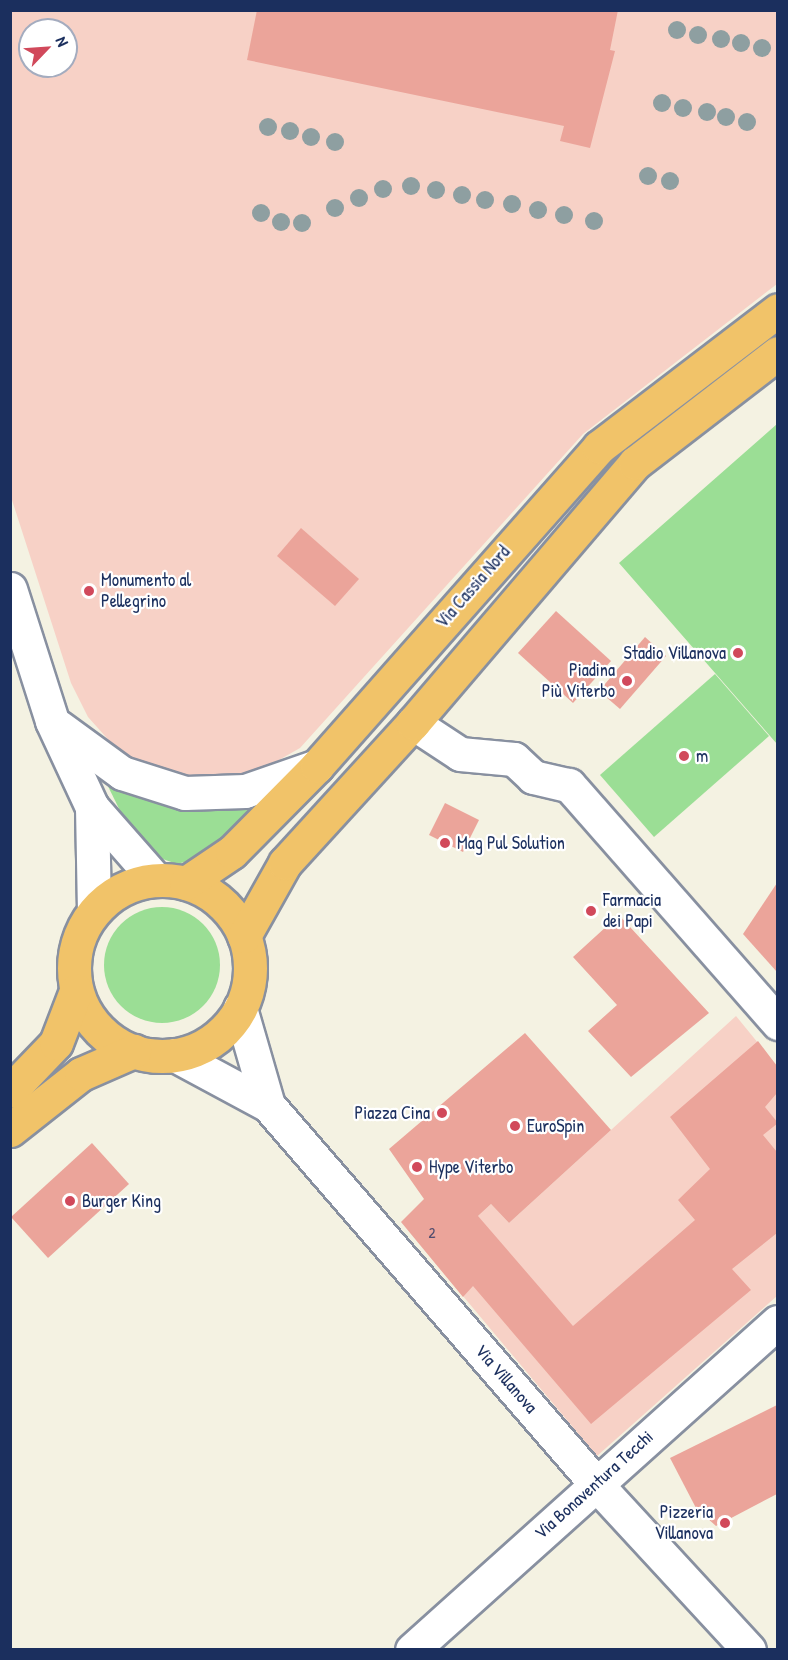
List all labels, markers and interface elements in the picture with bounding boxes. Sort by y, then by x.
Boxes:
north arrow [18,18,78,78]
text: N [51,33,74,50]
street label: Via Cassia Nord [431,541,515,633]
place label: Monumento al Pellegrino [101,570,191,612]
marker: Monumento al Pellegrino [82,584,96,598]
place label: Stadio Villanova [623,642,726,664]
marker: Stadio Villanova [731,646,745,660]
place label: Piadina Più Viterbo [542,660,615,702]
marker: Piadina Più Viterbo [620,674,634,688]
place label: m [696,745,708,767]
marker: m [677,749,691,763]
place label: Mag Pul Solution [457,832,565,854]
marker: Mag Pul Solution [438,836,452,850]
place label: Farmacia dei Papi [603,890,661,932]
marker: Farmacia dei Papi [584,904,598,918]
place label: Piazza Cina [355,1102,430,1124]
marker: Piazza Cina [435,1106,449,1120]
place label: EuroSpin [527,1115,584,1137]
marker: EuroSpin [508,1119,522,1133]
place label: Hype Viterbo [429,1156,513,1178]
marker: Hype Viterbo [410,1160,424,1174]
place label: Burger King [82,1190,161,1212]
marker: Burger King [63,1194,77,1208]
house number: 2 [428,1224,436,1242]
street label: Via Villanova [470,1340,542,1418]
street label: Via Bonaventura Tecchi [530,1426,658,1544]
place label: Pizzeria Villanova [654,1502,713,1544]
marker: Pizzeria Villanova [718,1516,732,1530]

